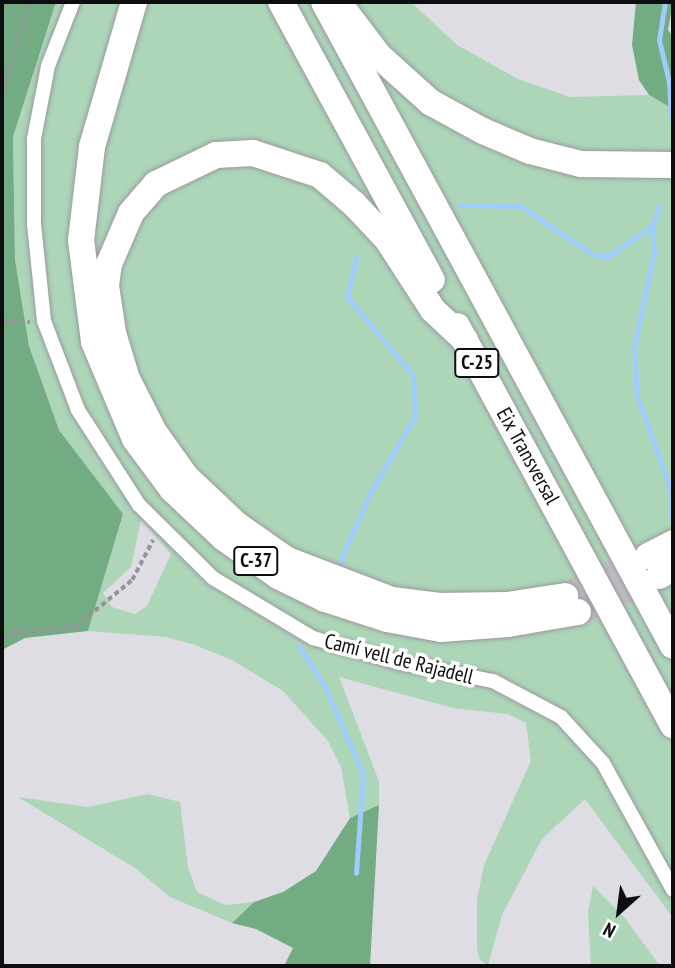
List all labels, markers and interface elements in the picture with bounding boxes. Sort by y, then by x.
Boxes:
road number: C-25 [454,348,500,378]
street label: Eix Transversal [491,403,565,509]
road number: C-37 [233,546,279,576]
street label: Camí vell de Rajadell [322,628,476,690]
north arrow [584,877,654,947]
text: N [599,918,619,944]

